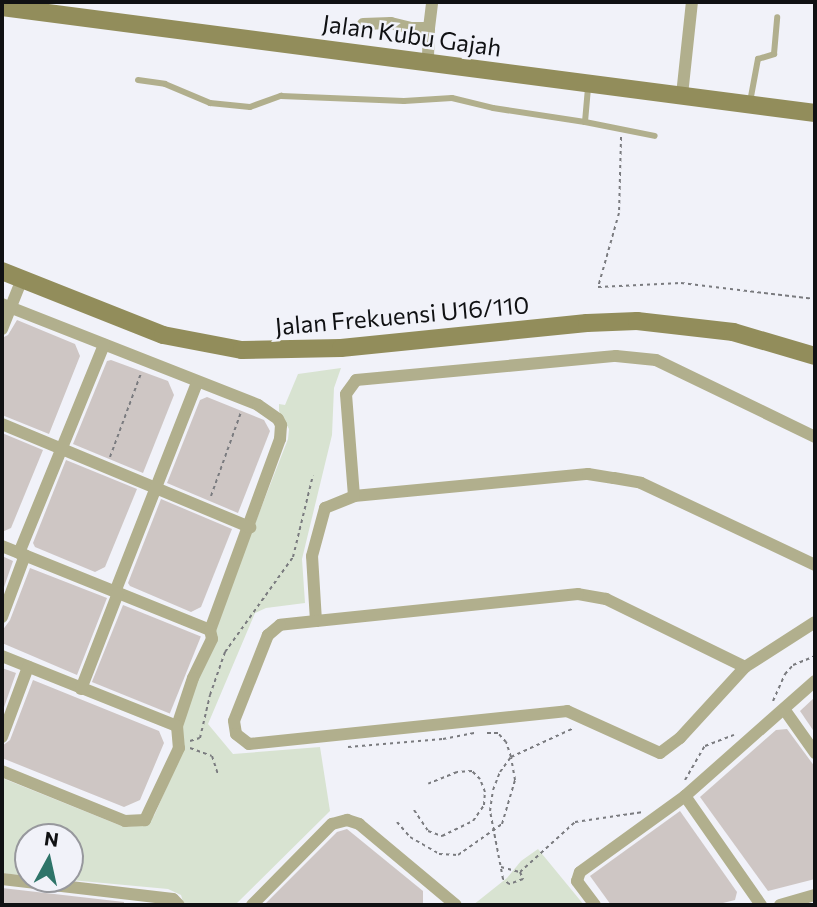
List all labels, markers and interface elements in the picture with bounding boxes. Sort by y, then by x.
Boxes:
street label: Jalan Kubu Gajah [321,8,503,62]
street label: Jalan Frekuensi U16/110 [274,290,530,340]
north arrow [14,823,84,893]
text: N [43,826,60,851]

